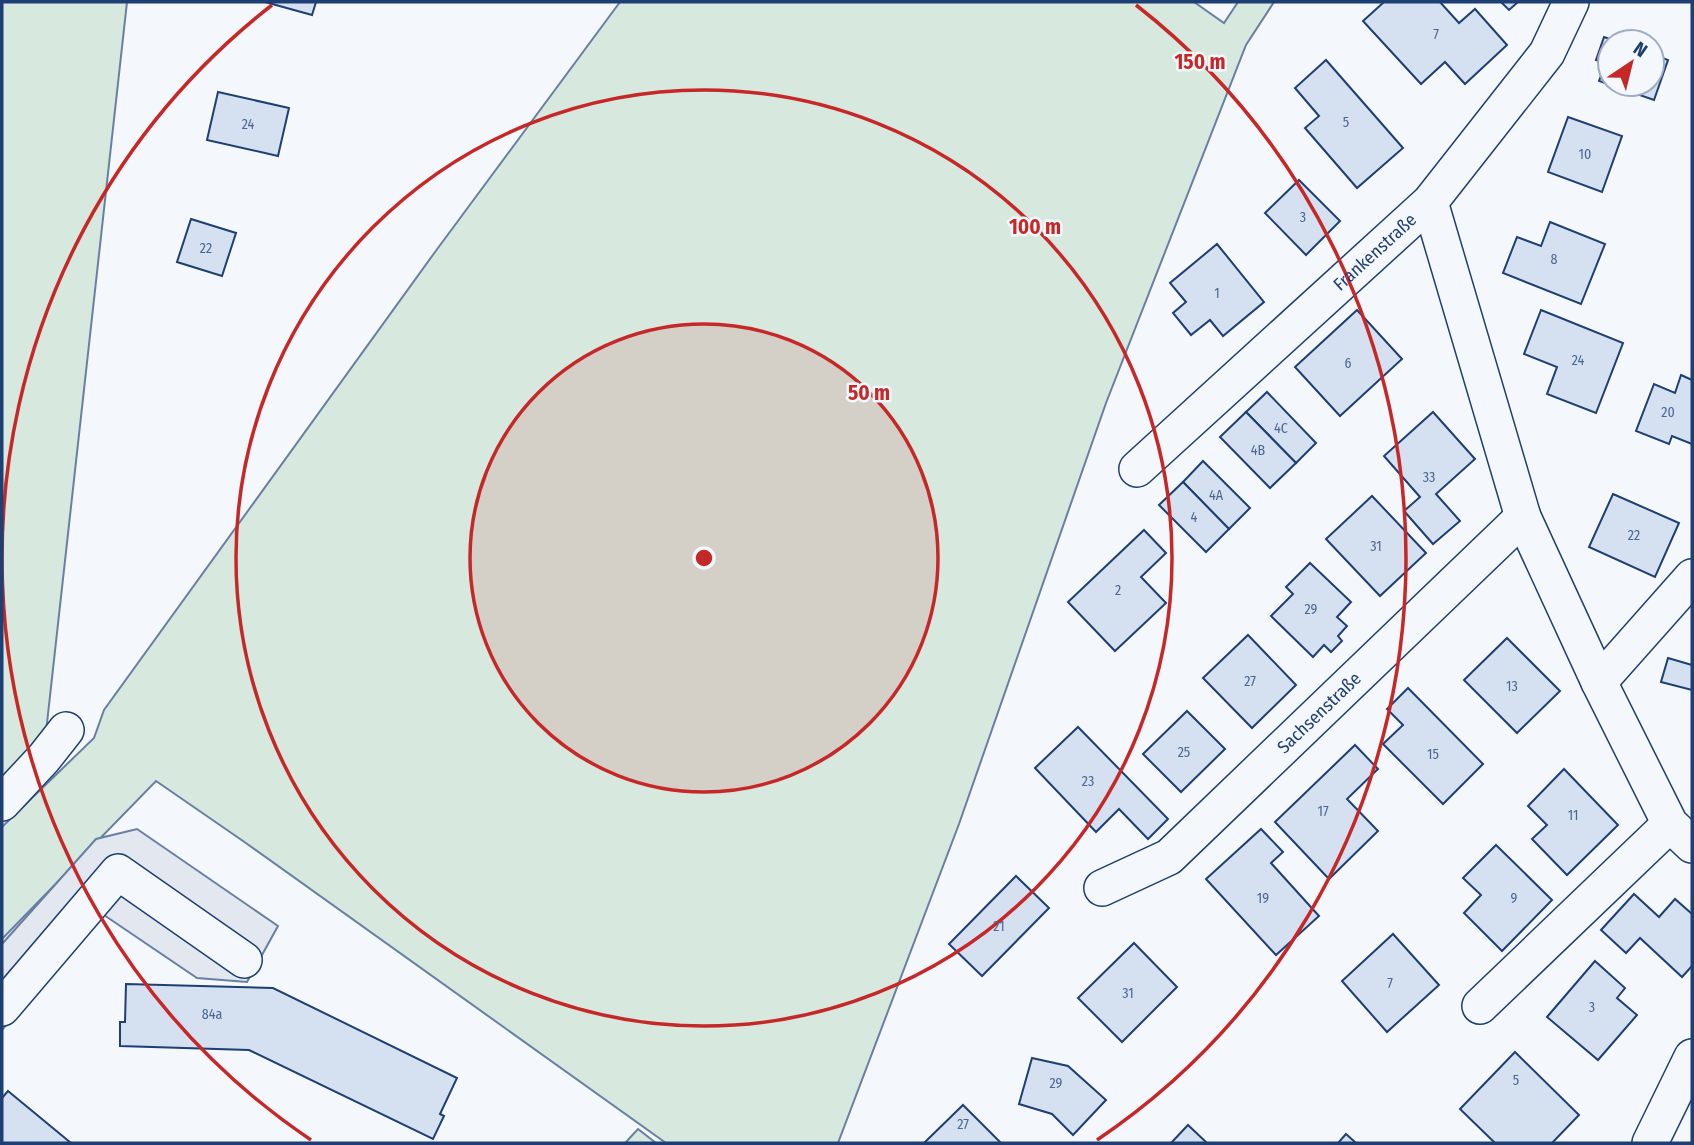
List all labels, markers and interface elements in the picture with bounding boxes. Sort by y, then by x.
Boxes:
house number: 7 [1433,26,1439,43]
north arrow [1596,28,1666,98]
text: N [1629,37,1652,62]
text: 150 m [1174,49,1226,75]
house number: 5 [1343,114,1349,131]
house number: 24 [242,116,255,133]
house number: 10 [1579,146,1591,163]
house number: 3 [1300,209,1306,226]
street label: Frankenstraße [1329,209,1421,295]
text: 100 m [1009,214,1061,240]
house number: 22 [200,240,212,257]
house number: 8 [1551,251,1558,268]
house number: 1 [1214,285,1220,302]
house number: 24 [1572,352,1585,369]
house number: 6 [1345,355,1352,372]
text: 50 m [848,380,890,406]
house number: 20 [1661,404,1675,421]
house number: 4C [1274,420,1288,437]
house number: 4B [1251,442,1266,459]
house number: 33 [1423,469,1435,486]
house number: 4A [1209,487,1224,504]
house number: 4 [1191,509,1198,526]
house number: 22 [1628,527,1640,544]
house number: 31 [1370,538,1382,555]
centre of rings [692,546,716,570]
house number: 2 [1115,582,1121,599]
house number: 29 [1305,601,1318,618]
street label: Sachsenstraße [1273,667,1366,758]
house number: 27 [1244,673,1256,690]
house number: 13 [1506,678,1518,695]
house number: 25 [1178,744,1190,761]
house number: 15 [1427,746,1439,763]
house number: 23 [1082,773,1094,790]
house number: 17 [1317,803,1329,820]
house number: 11 [1568,807,1578,824]
house number: 19 [1257,890,1269,907]
house number: 9 [1511,890,1518,907]
house number: 21 [993,918,1005,935]
house number: 7 [1387,975,1393,992]
house number: 31 [1122,985,1134,1002]
house number: 3 [1589,999,1595,1016]
house number: 84a [202,1006,222,1023]
house number: 5 [1513,1072,1519,1089]
house number: 29 [1050,1075,1063,1092]
house number: 27 [957,1116,969,1133]

